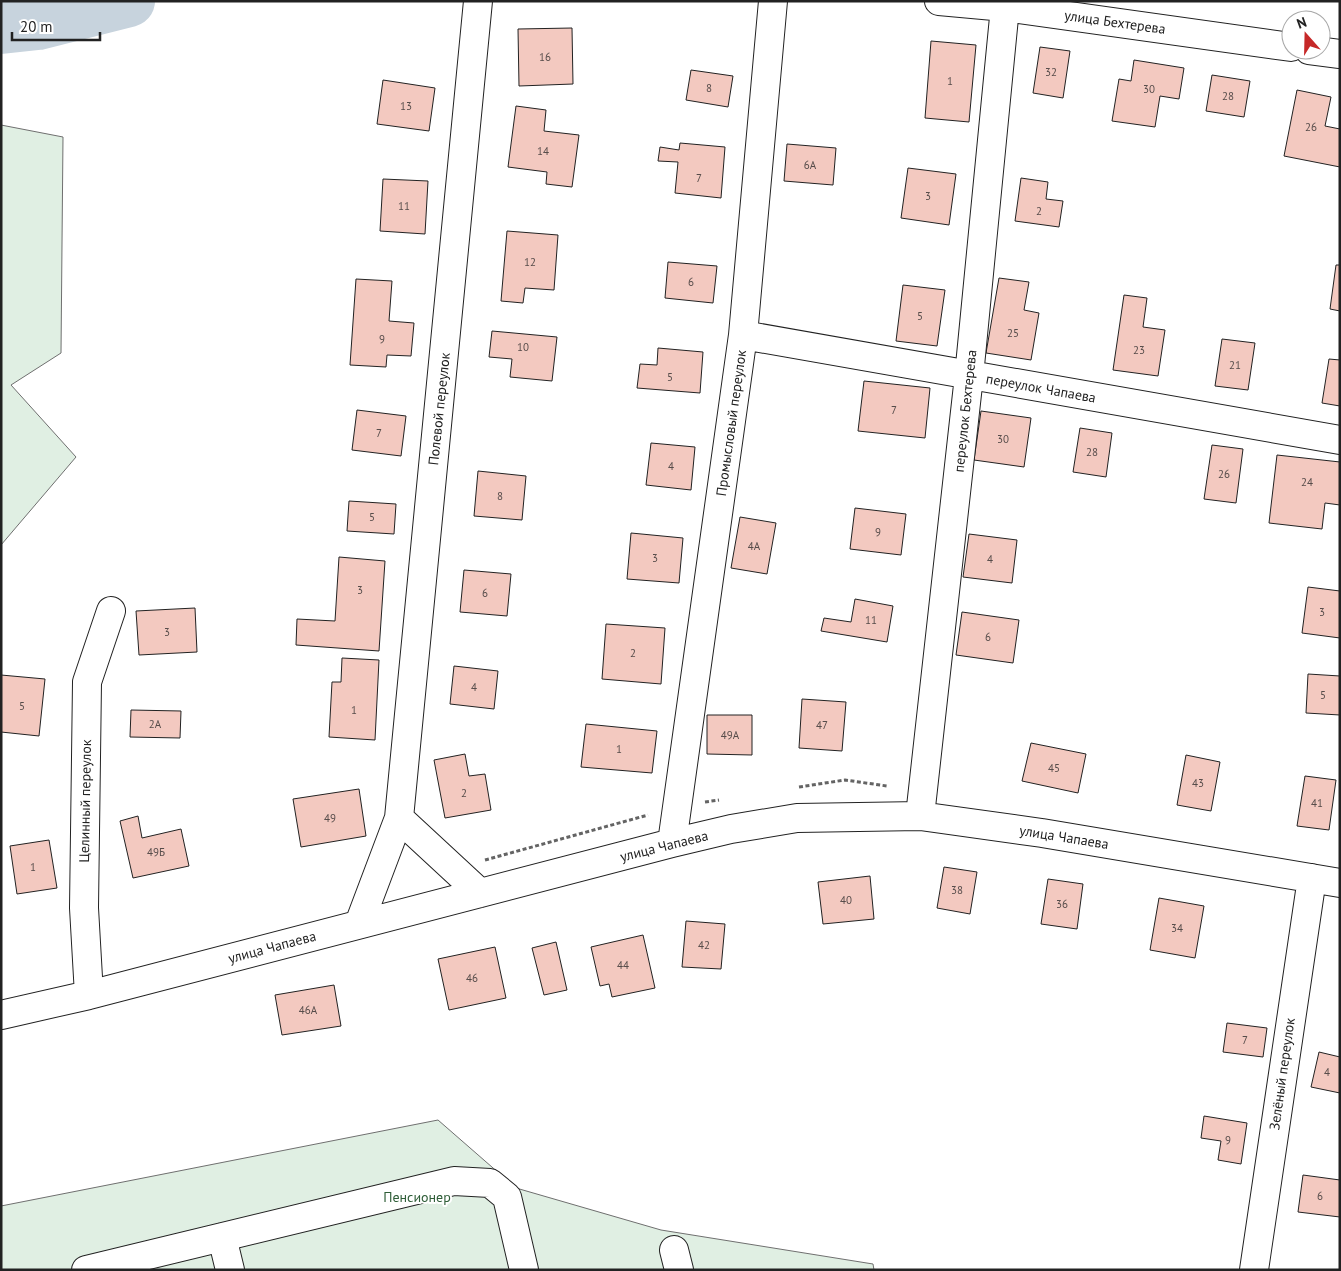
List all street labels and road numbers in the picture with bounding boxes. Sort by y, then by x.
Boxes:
street label: улица Бехтерева [1063,6,1167,38]
street label: Промысловый переулок [712,348,750,497]
street label: переулок Бехтерева [950,349,980,473]
street label: Полевой переулок [424,351,454,466]
street label: переулок Чапаева [985,369,1097,407]
street label: Целинный переулок [75,739,95,863]
street label: улица Чапаева [1018,821,1110,853]
street label: улица Чапаева [618,826,710,866]
street label: улица Чапаева [226,927,318,967]
street label: Зелёный переулок [1265,1016,1299,1131]

